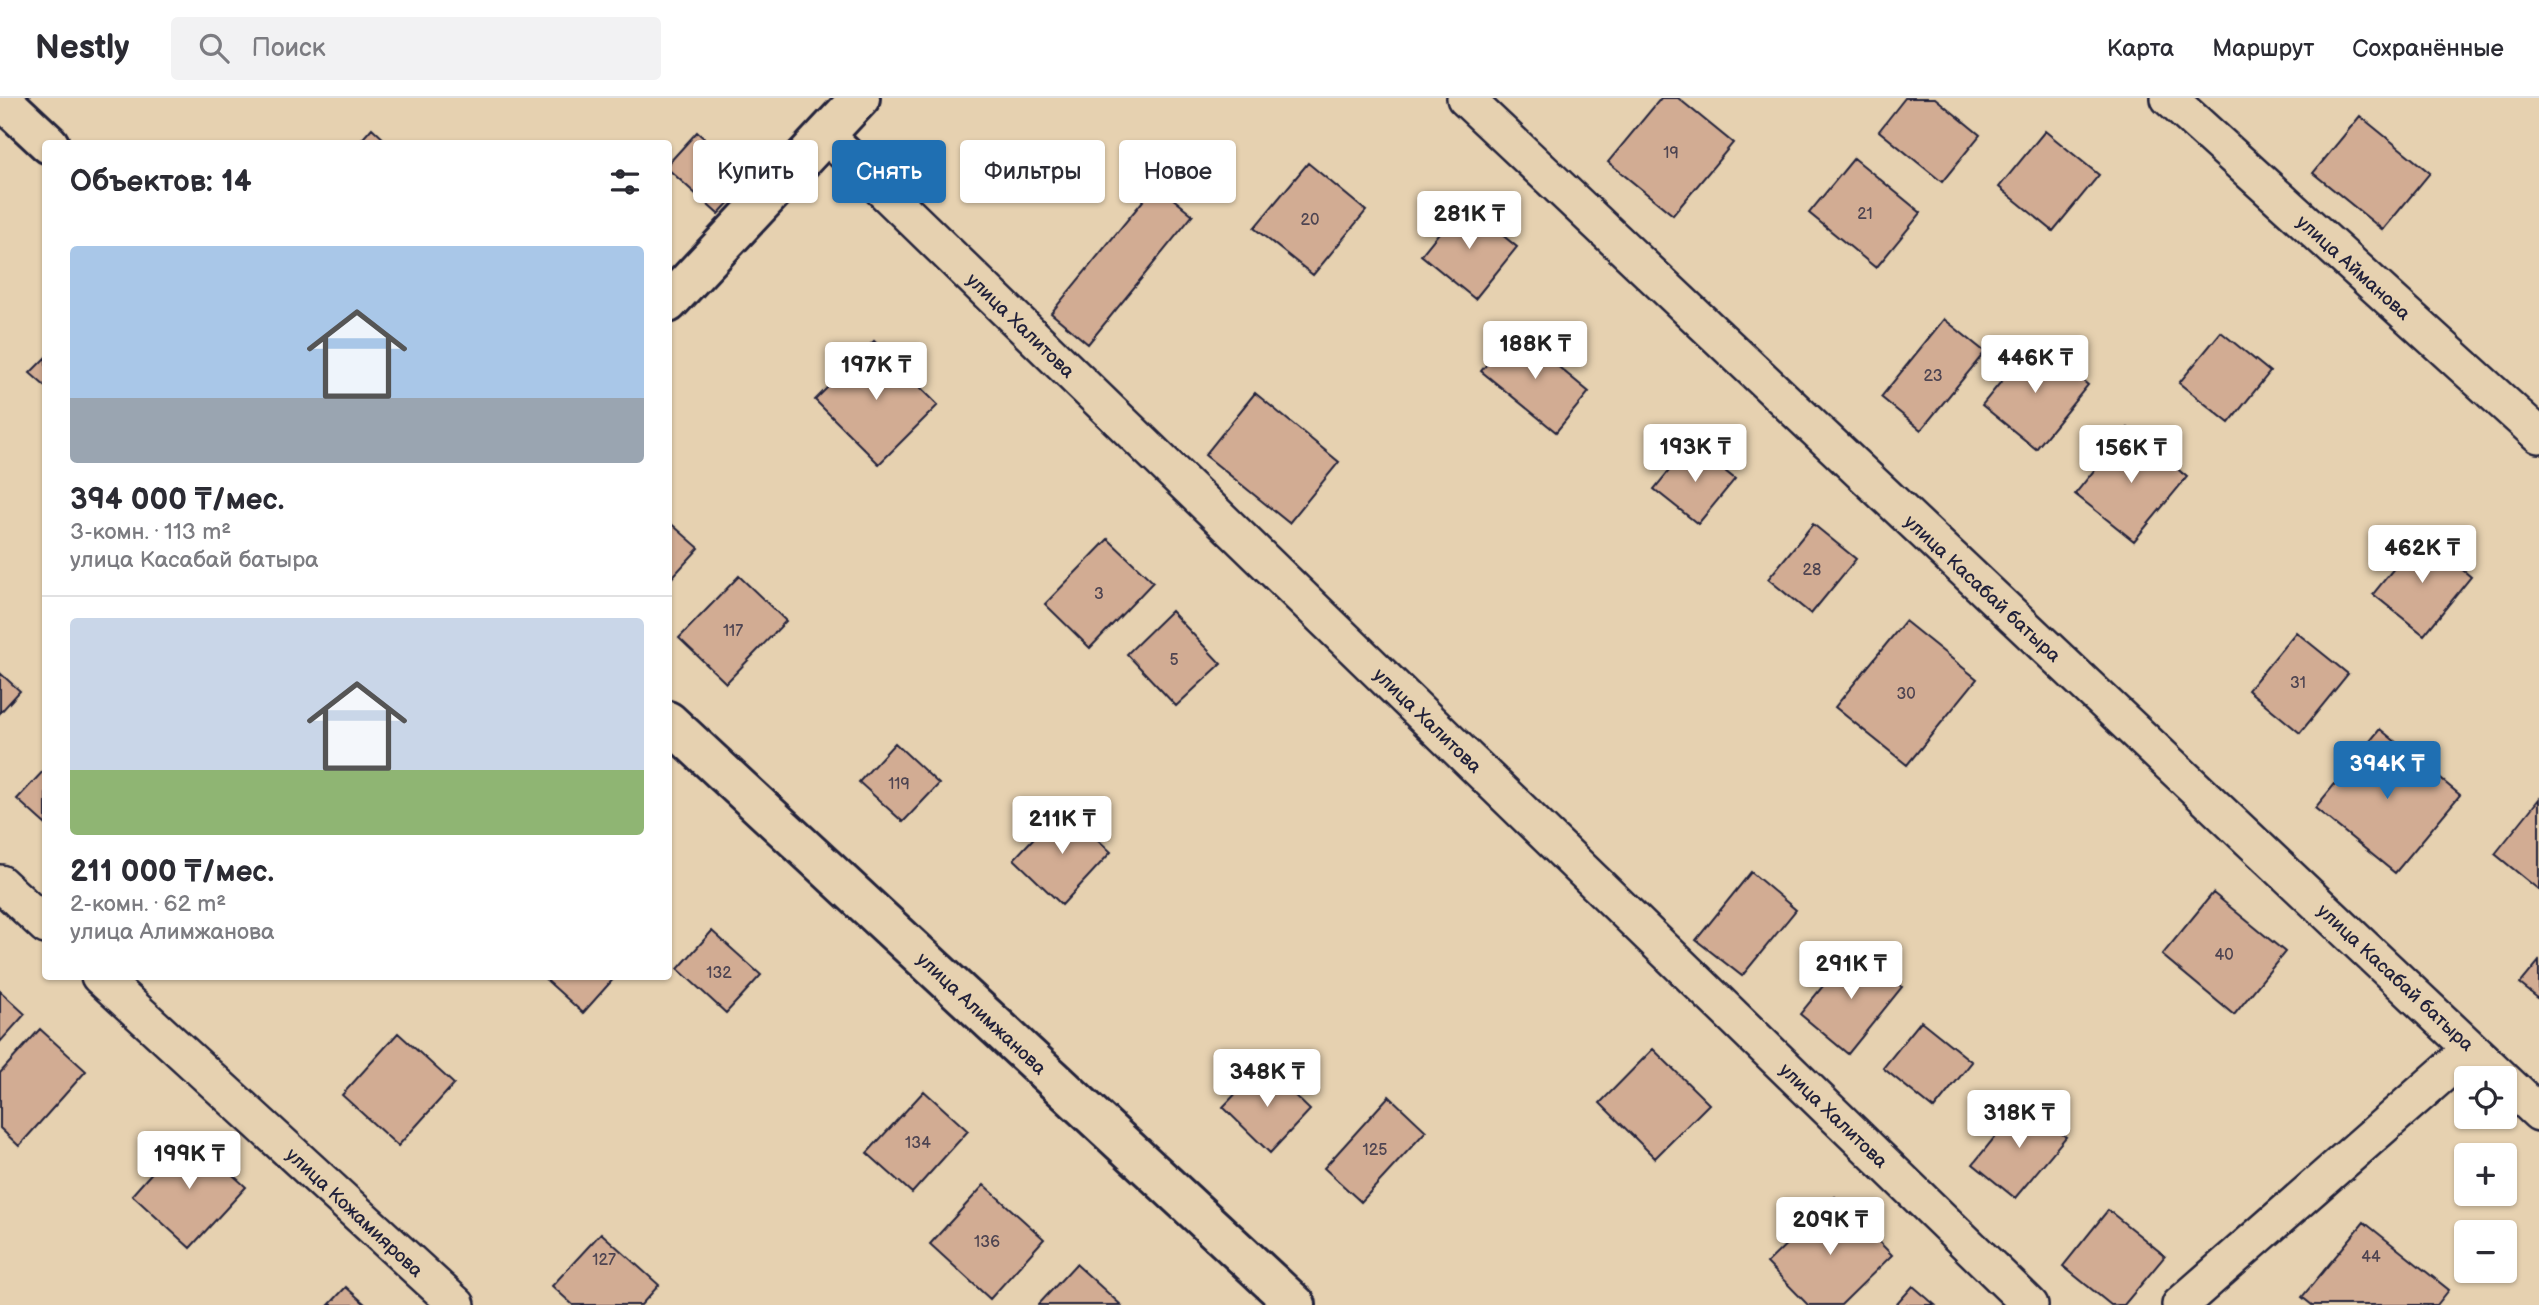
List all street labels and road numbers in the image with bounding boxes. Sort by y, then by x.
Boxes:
street label: улица Айманова [2291,211,2415,325]
street label: улица Халитова [961,269,1079,383]
street label: улица Касабай батыра [1899,511,2065,668]
street label: улица Халитова [1368,664,1486,778]
street label: улица Касабай батыра [2312,900,2478,1057]
street label: улица Алимжанова [911,948,1051,1080]
street label: улица Халитова [1774,1059,1892,1173]
street label: улица Кожамиярова [281,1144,427,1283]

